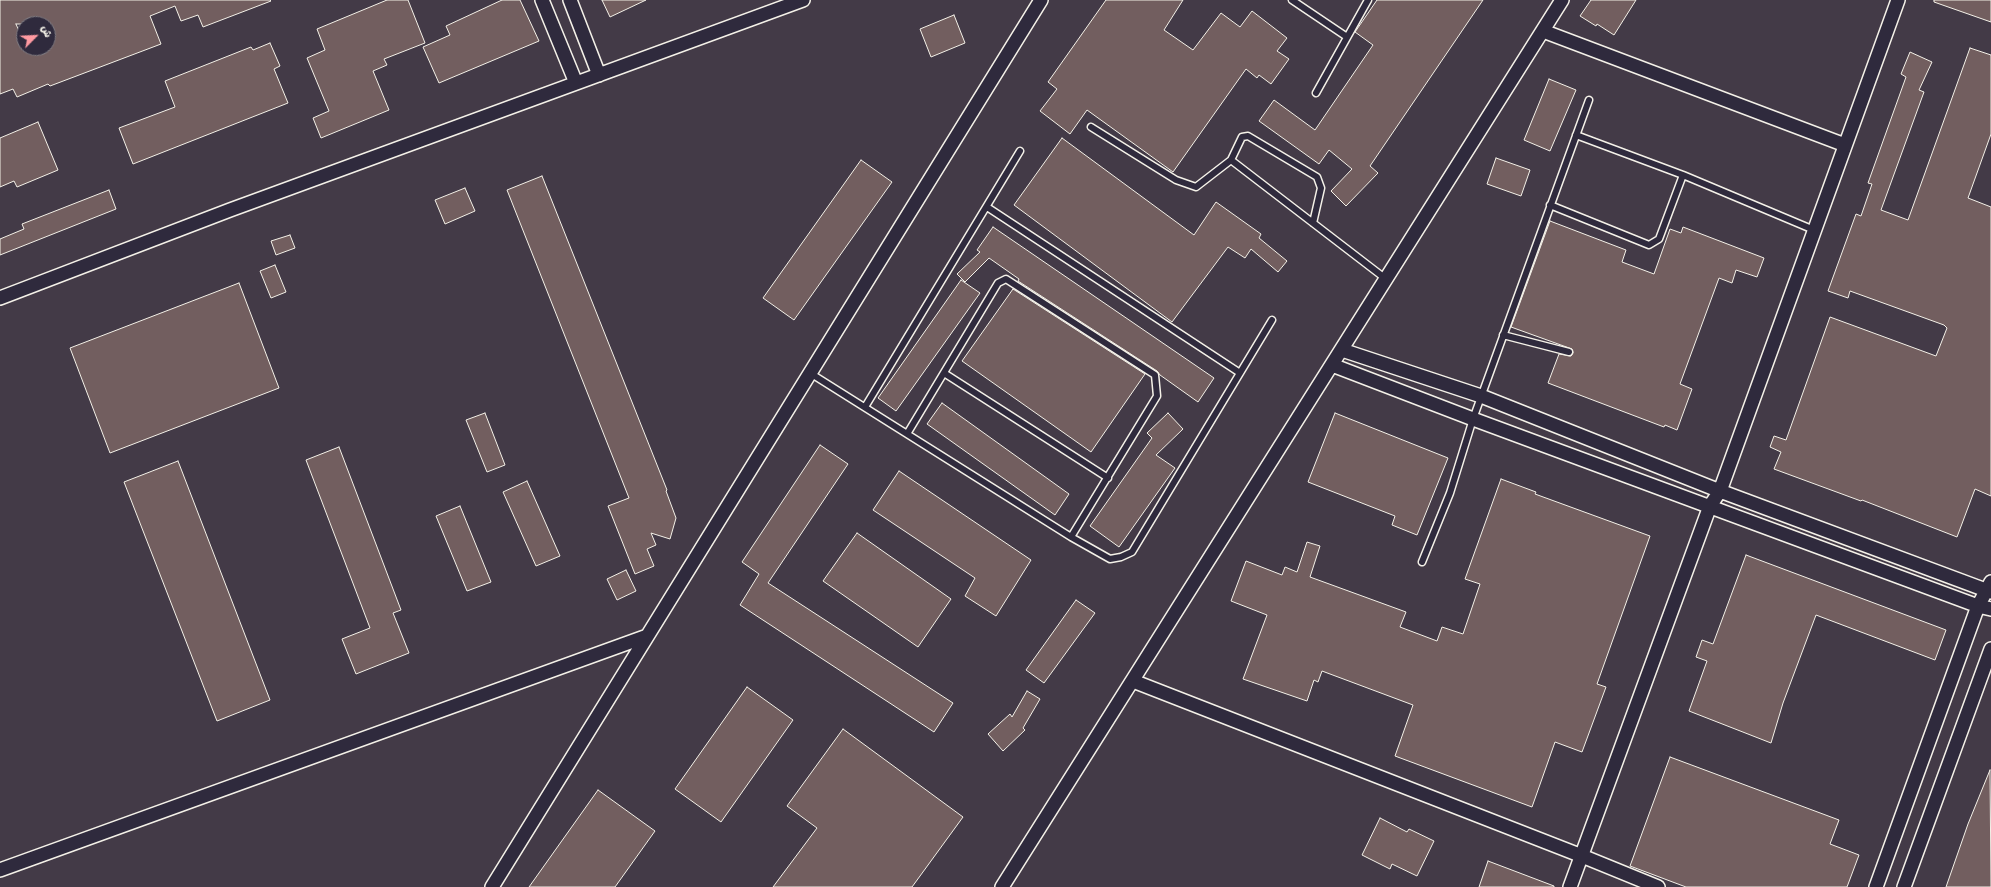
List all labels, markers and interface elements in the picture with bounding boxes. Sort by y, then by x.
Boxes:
north arrow [16,16,56,56]
text: ش [38,23,55,39]

